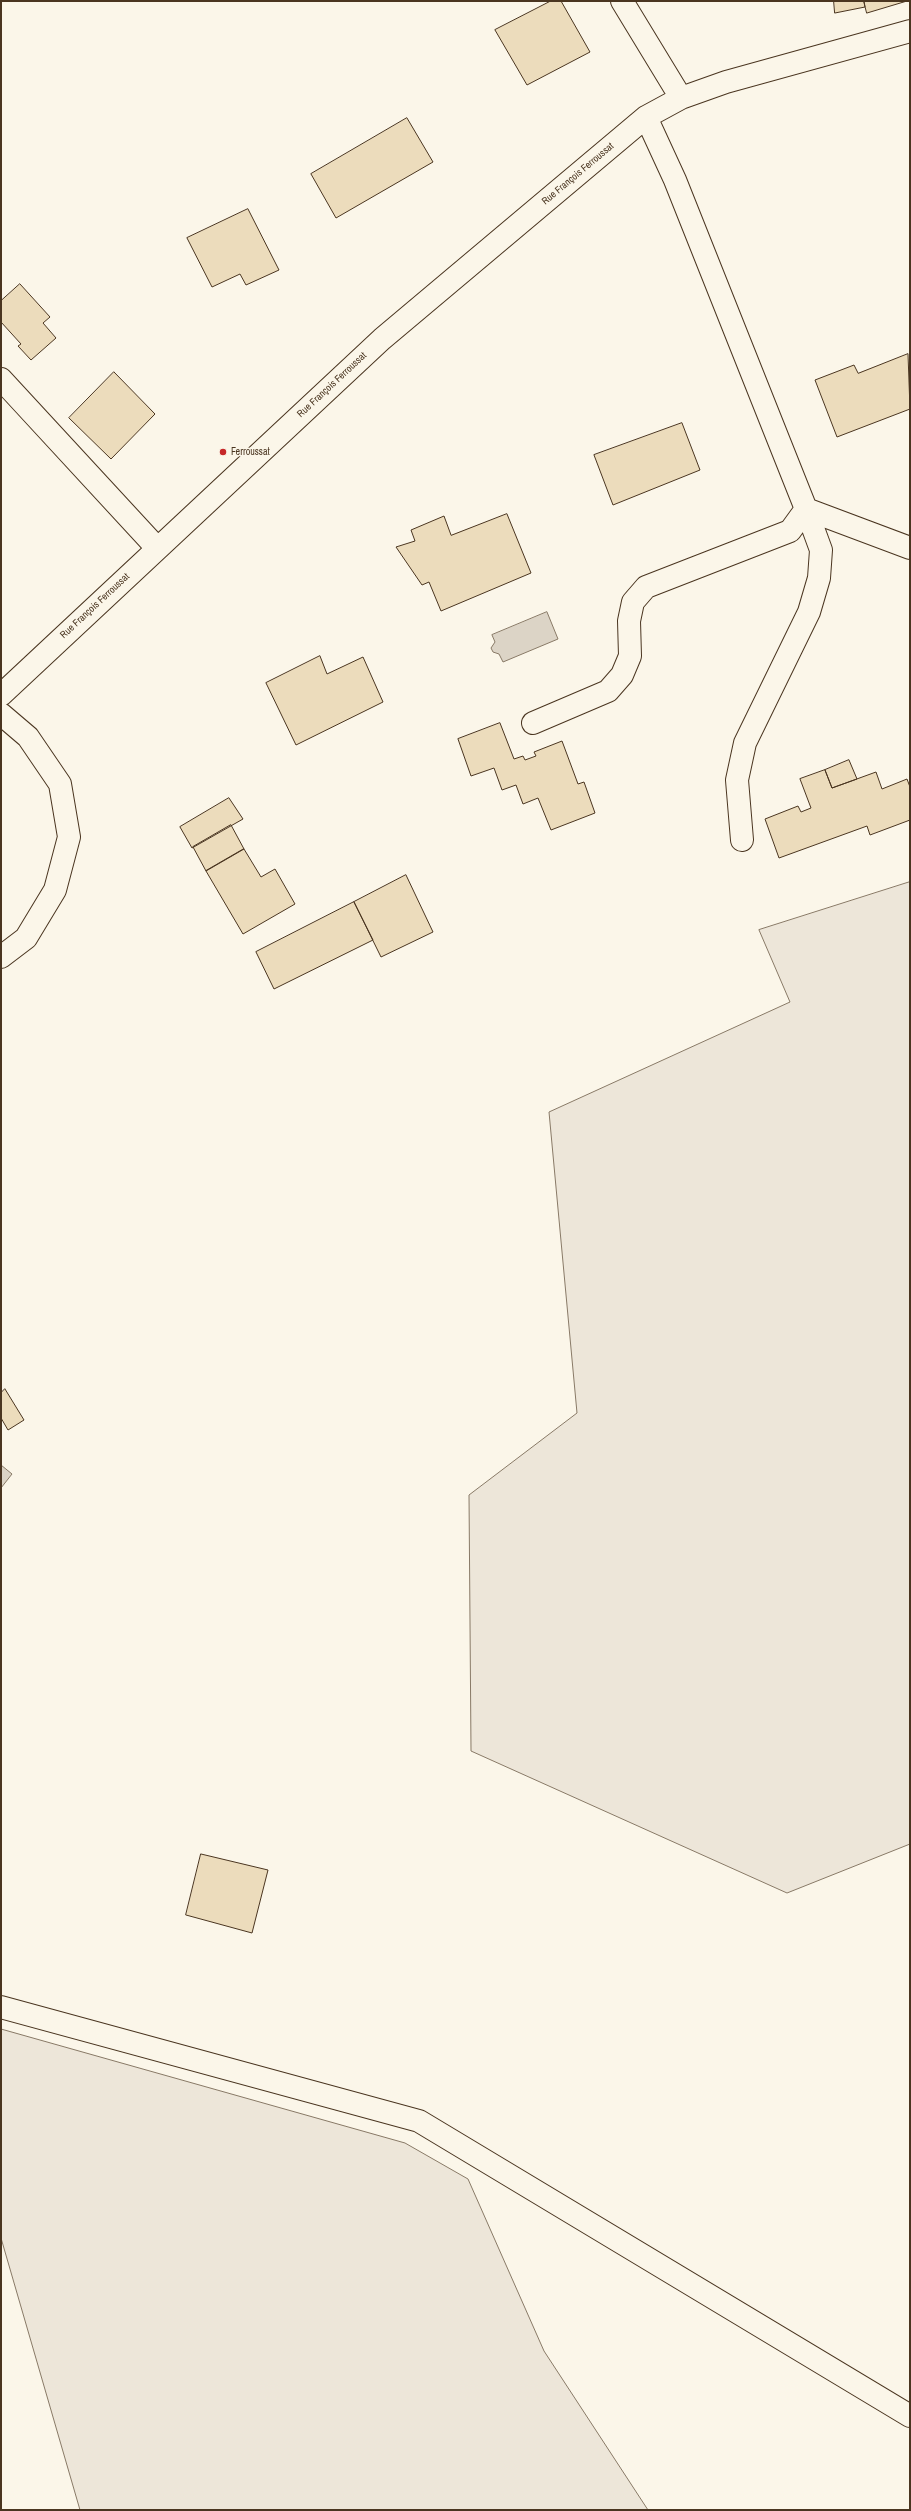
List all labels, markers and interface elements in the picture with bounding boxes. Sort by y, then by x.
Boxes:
street label: Rue François Ferroussat [540,140,616,208]
street label: Rue François Ferroussat [295,350,369,420]
place label: Ferroussat [231,446,270,458]
marker: Ferroussat [218,447,228,457]
street label: Rue François Ferroussat [58,571,132,641]

